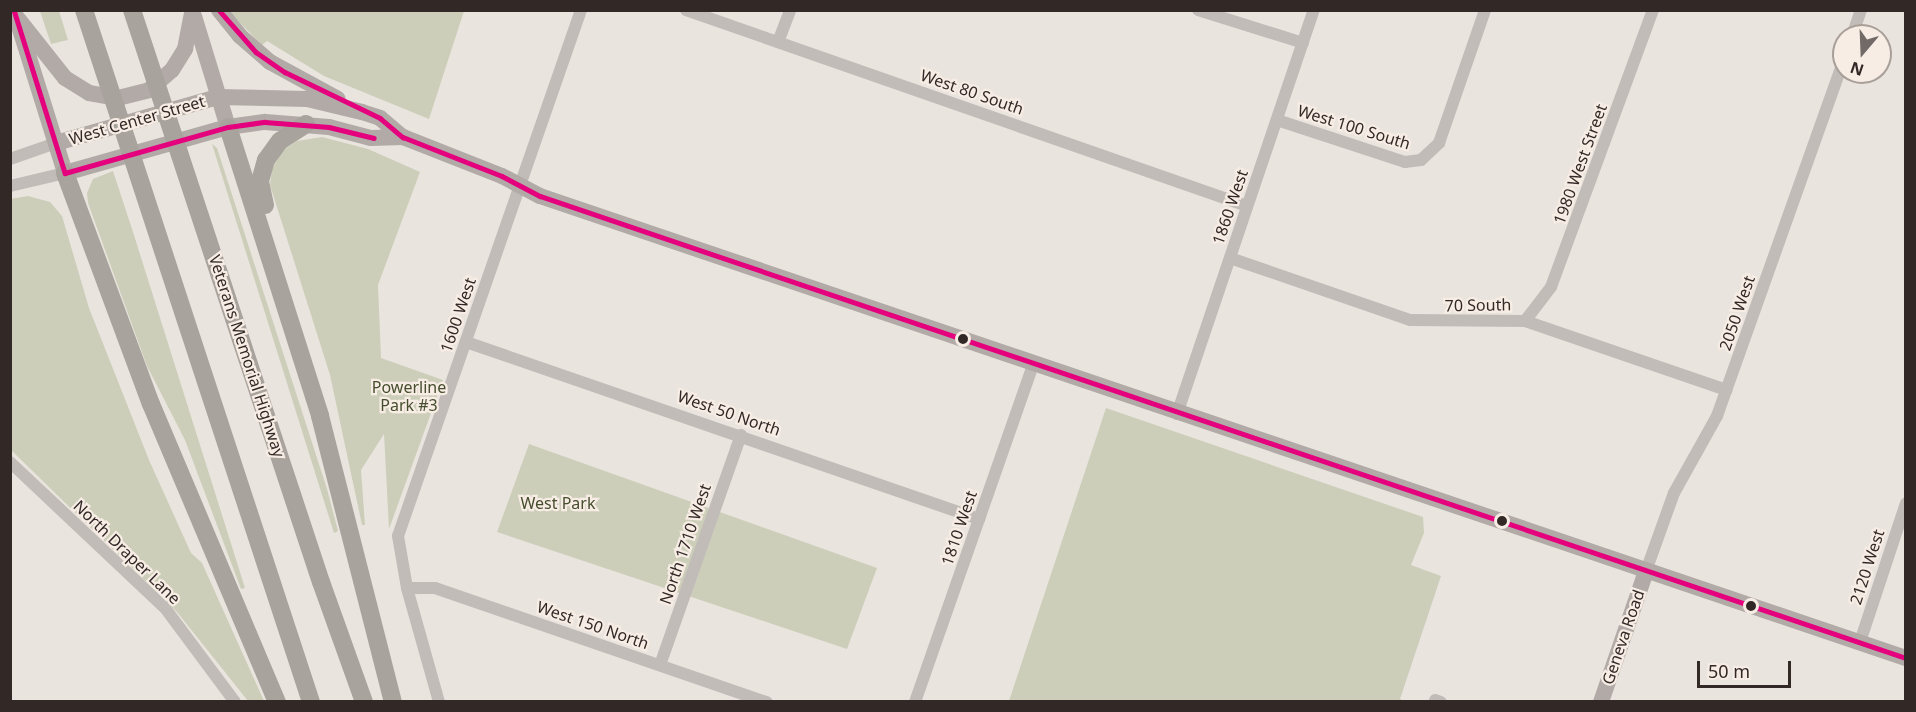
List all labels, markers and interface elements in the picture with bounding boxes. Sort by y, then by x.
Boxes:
north arrow [1832,24,1892,84]
text: N [1847,57,1867,82]
street label: West 80 South [918,65,1026,119]
street label: West Center Street [67,91,207,149]
street label: West 100 South [1295,101,1413,153]
street label: 1980 West Street [1549,101,1611,227]
street label: 1860 West [1208,167,1252,247]
street label: Veterans Memorial Highway [205,252,289,460]
street label: 2050 West [1715,273,1759,353]
street label: 1600 West [436,275,480,355]
street label: 70 South [1445,295,1511,315]
unlabelled marker [957,333,969,345]
park label: Powerline Park #3 [372,377,446,415]
street label: West 50 North [675,386,783,440]
street label: North 1710 West [655,481,715,607]
street label: 1810 West [937,488,981,568]
park label: West Park [521,493,595,513]
street label: North Draper Lane [70,496,184,608]
unlabelled marker [1496,515,1508,527]
street label: 2120 West [1846,527,1888,607]
street label: Geneva Road [1598,587,1648,687]
street label: West 150 North [535,597,651,653]
unlabelled marker [1745,600,1757,612]
scale bar [1700,649,1794,687]
text: 50 m [1708,659,1750,683]

